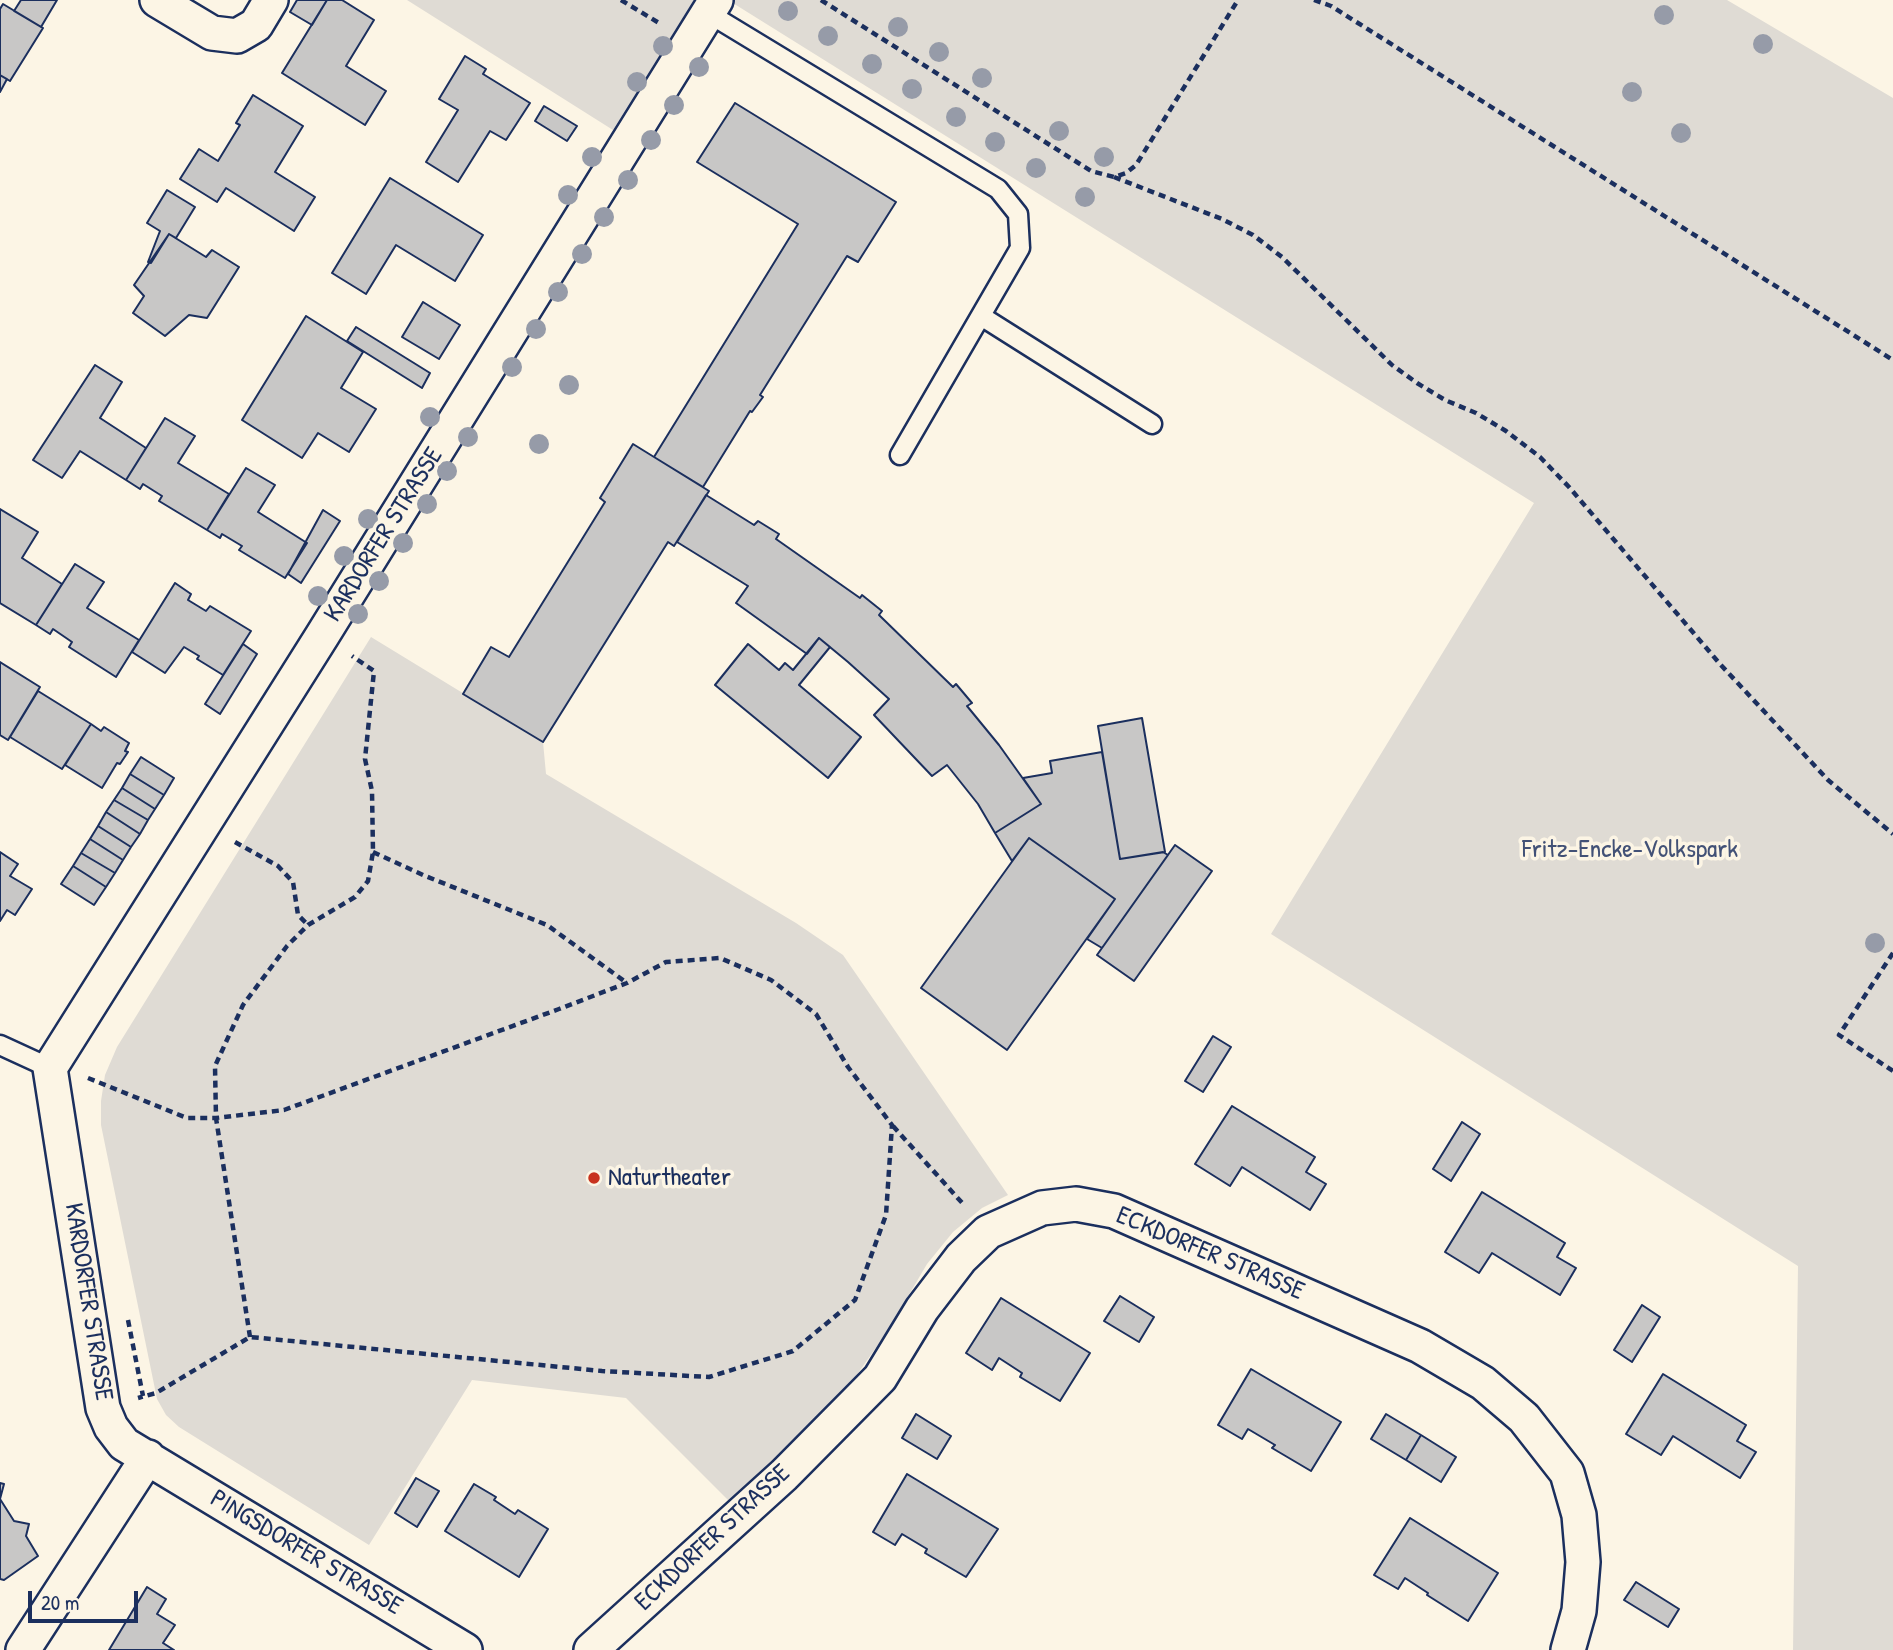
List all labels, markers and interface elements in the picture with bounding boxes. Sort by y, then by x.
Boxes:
street label: KARDORFER STRASSE [318,442,450,628]
park label: Fritz-Encke-Volkspark [1522,834,1738,866]
place label: Naturtheater [608,1162,731,1194]
marker: Naturtheater [586,1170,602,1186]
street label: ECKDORFER STRASSE [1111,1200,1309,1308]
street label: KARDORFER STRASSE [57,1201,119,1403]
street label: ECKDORFER STRASSE [629,1458,797,1618]
street label: PINGSDORFER STRASSE [204,1483,408,1623]
scale bar [32,1576,142,1620]
text: 20 m [41,1588,79,1617]

